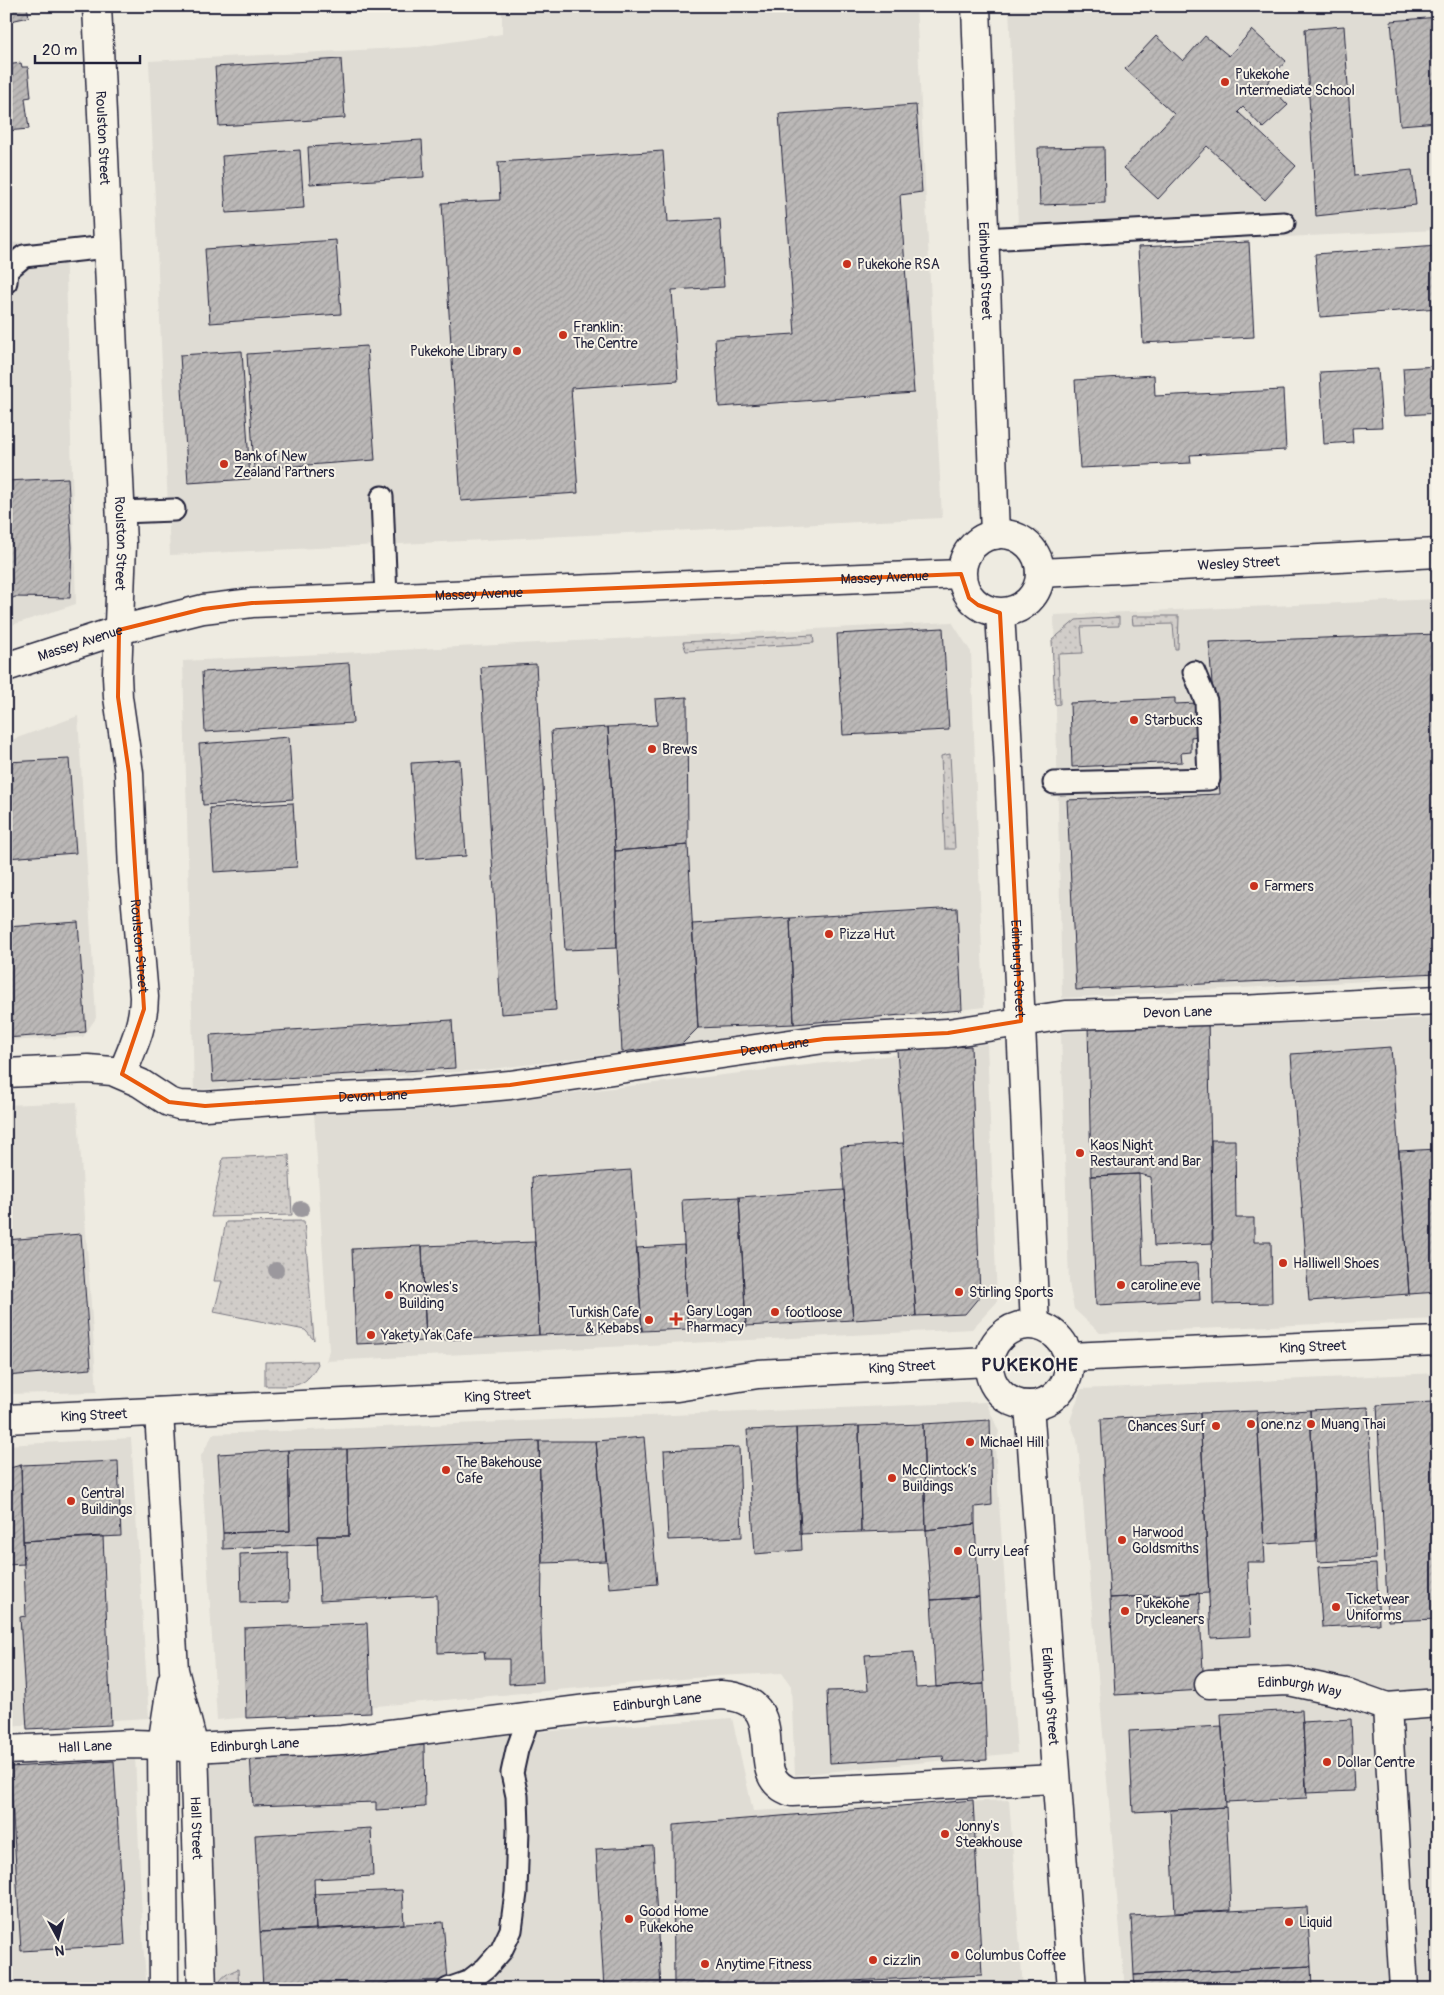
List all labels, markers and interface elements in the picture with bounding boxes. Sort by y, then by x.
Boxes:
scale bar [35,32,140,64]
text: 20 m [42,41,77,60]
place label: Pukekohe Intermediate School [1235,66,1355,99]
marker: Pukekohe Intermediate School [1219,76,1231,88]
street label: Roulston Street [92,90,113,186]
street label: Edinburgh Street [975,221,995,321]
place label: Pukekohe RSA [857,256,940,273]
marker: Pukekohe RSA [841,258,853,270]
place label: Franklin: The Centre [573,319,638,352]
marker: Franklin: The Centre [557,329,569,341]
place label: Pukekohe Library [410,343,507,360]
marker: Pukekohe Library [511,345,523,357]
place label: Bank of New Zealand Partners [234,448,335,481]
marker: Bank of New Zealand Partners [218,458,230,470]
street label: Roulston Street [111,496,130,591]
street label: Wesley Street [1197,553,1281,574]
street label: Massey Avenue [840,567,929,588]
street label: Massey Avenue [435,584,523,605]
street label: Massey Avenue [36,621,125,665]
place label: Starbucks [1144,712,1203,729]
marker: Starbucks [1128,714,1140,726]
place label: Brews [662,741,698,758]
marker: Brews [646,743,658,755]
place label: Farmers [1264,878,1314,895]
marker: Farmers [1248,880,1260,892]
street label: Roulston Street [126,898,152,994]
street label: Edinburgh Street [1007,919,1029,1018]
place label: Pizza Hut [839,926,895,943]
marker: Pizza Hut [823,928,835,940]
street label: Devon Lane [1143,1003,1212,1022]
street label: Devon Lane [739,1033,810,1060]
street label: Devon Lane [338,1086,408,1106]
place label: Kaos Night Restaurant and Bar [1090,1137,1201,1170]
marker: Kaos Night Restaurant and Bar [1074,1147,1086,1159]
place label: Halliwell Shoes [1293,1255,1380,1272]
marker: Halliwell Shoes [1277,1257,1289,1269]
place label: caroline eve [1131,1277,1201,1294]
place label: Knowles's Building [399,1279,459,1312]
marker: caroline eve [1115,1279,1127,1291]
place label: Stirling Sports [969,1284,1054,1301]
marker: Stirling Sports [953,1286,965,1298]
marker: Knowles's Building [383,1289,395,1301]
place label: Gary Logan Pharmacy [686,1303,752,1336]
place label: Turkish Cafe & Kebabs [569,1304,640,1337]
place label: footloose [785,1304,842,1321]
marker: footloose [769,1306,781,1318]
marker: Gary Logan Pharmacy [670,1313,682,1325]
marker: Turkish Cafe & Kebabs [643,1314,655,1326]
place label: Yakety Yak Cafe [380,1327,472,1344]
marker: Yakety Yak Cafe [365,1329,377,1341]
street label: King Street [1279,1337,1347,1357]
district label: PUKEKOHE [981,1353,1079,1377]
street label: King Street [868,1357,936,1377]
street label: King Street [464,1386,532,1406]
street label: King Street [60,1405,128,1425]
place label: one.nz [1261,1416,1302,1433]
place label: Muang Thai [1321,1416,1386,1433]
place label: Chances Surf [1128,1418,1206,1435]
marker: one.nz [1245,1418,1257,1430]
marker: Muang Thai [1305,1418,1317,1430]
marker: Chances Surf [1210,1420,1222,1432]
place label: Michael Hill [980,1434,1044,1451]
marker: Michael Hill [964,1436,976,1448]
place label: The Bakehouse Cafe [456,1454,542,1487]
place label: McClintock’s Buildings [902,1462,977,1495]
marker: The Bakehouse Cafe [440,1464,452,1476]
marker: McClintock’s Buildings [886,1472,898,1484]
place label: Central Buildings [81,1485,133,1518]
marker: Central Buildings [65,1495,77,1507]
place label: Harwood Goldsmiths [1132,1524,1199,1557]
marker: Harwood Goldsmiths [1116,1534,1128,1546]
place label: Curry Leaf [968,1543,1030,1560]
marker: Curry Leaf [952,1545,964,1557]
place label: Ticketwear Uniforms [1346,1591,1410,1624]
place label: Pukekohe Drycleaners [1135,1595,1205,1628]
marker: Ticketwear Uniforms [1330,1601,1342,1613]
marker: Pukekohe Drycleaners [1119,1605,1131,1617]
street label: Edinburgh Street [1038,1647,1062,1746]
street label: Edinburgh Way [1257,1673,1343,1701]
street label: Edinburgh Lane [612,1689,702,1715]
street label: Edinburgh Lane [210,1734,300,1756]
street label: Hall Lane [58,1737,112,1757]
place label: Dollar Centre [1337,1754,1415,1771]
marker: Dollar Centre [1321,1756,1333,1768]
street label: Hall Street [187,1796,206,1860]
place label: Jonny's Steakhouse [955,1818,1022,1851]
marker: Jonny's Steakhouse [939,1828,951,1840]
place label: Good Home Pukekohe [639,1903,709,1936]
north arrow [32,1912,82,1962]
marker: Good Home Pukekohe [623,1913,635,1925]
place label: Liquid [1299,1914,1332,1931]
marker: Liquid [1283,1916,1295,1928]
text: N [54,1941,65,1959]
place label: Columbus Coffee [965,1947,1066,1964]
marker: Columbus Coffee [949,1949,961,1961]
place label: cizzlin [883,1952,921,1969]
marker: cizzlin [867,1954,879,1966]
place label: Anytime Fitness [715,1956,813,1973]
marker: Anytime Fitness [699,1958,711,1970]

